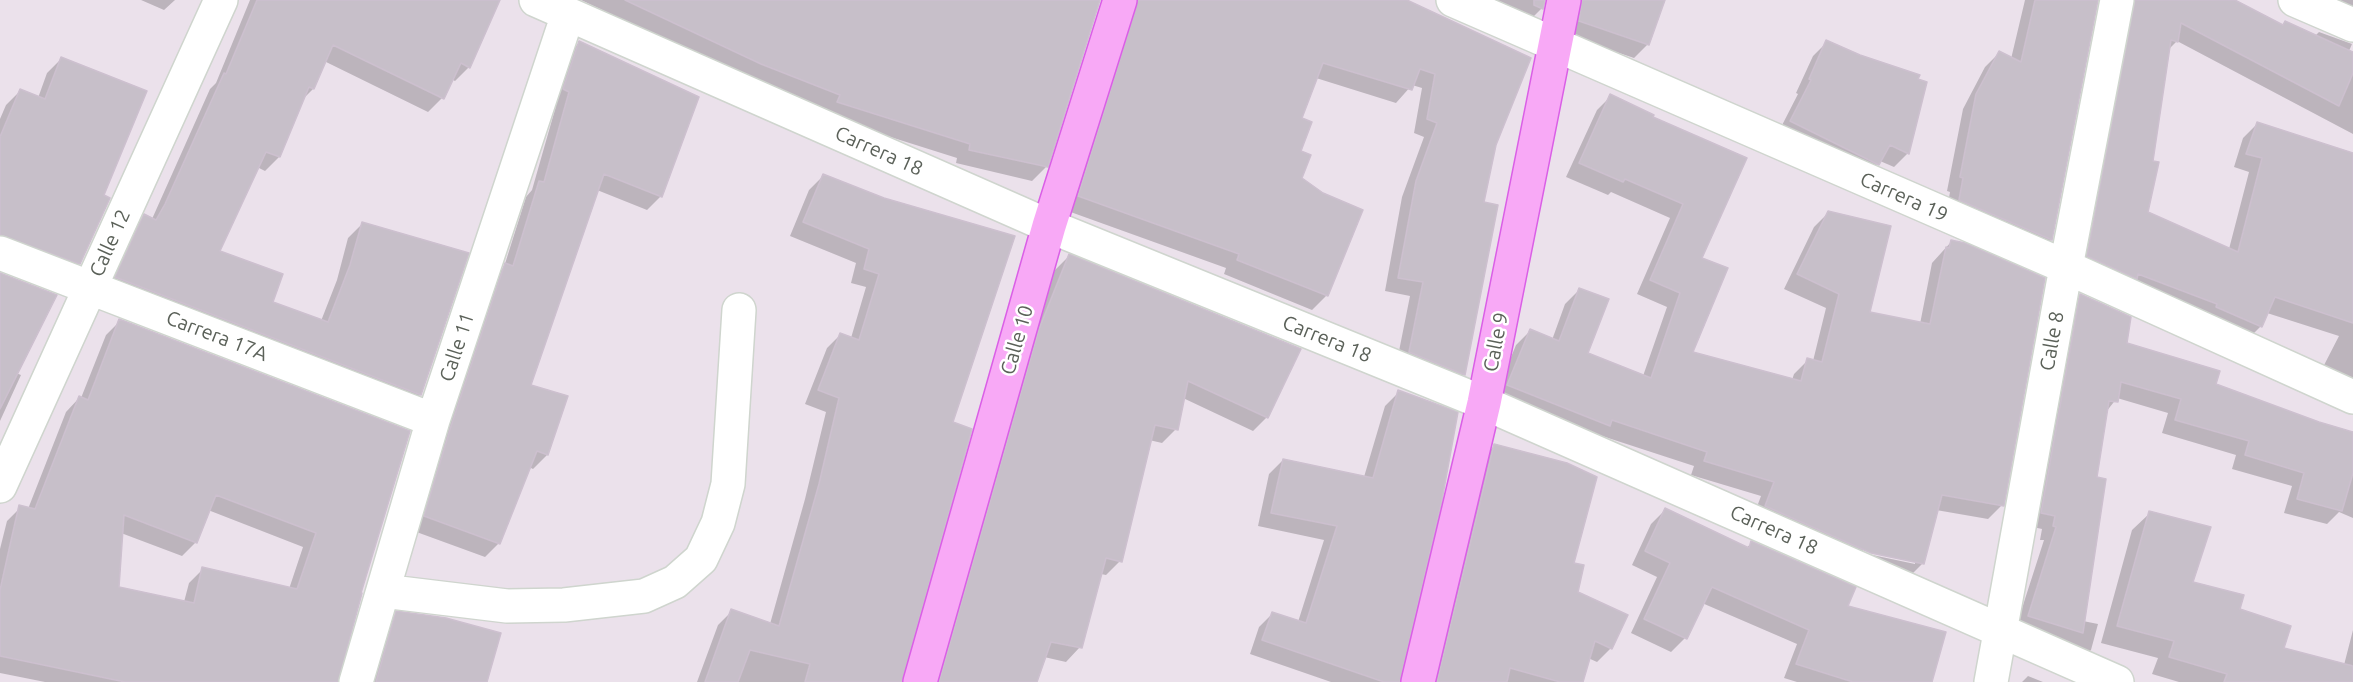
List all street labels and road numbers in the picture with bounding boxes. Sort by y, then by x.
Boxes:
street label: Carrera 18 [831,121,927,181]
street label: Carrera 19 [1856,167,1952,227]
street label: Calle 12 [85,206,135,280]
street label: Calle 10 [996,302,1038,378]
street label: Carrera 17A [163,306,271,366]
street label: Calle 11 [435,309,479,385]
street label: Calle 8 [2035,309,2069,373]
street label: Carrera 18 [1279,310,1375,368]
street label: Calle 9 [1479,310,1513,374]
street label: Carrera 18 [1726,500,1822,560]

